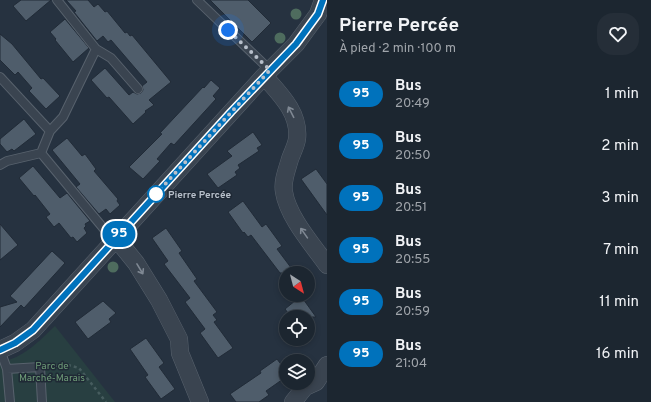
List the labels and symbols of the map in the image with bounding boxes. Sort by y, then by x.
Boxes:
your location [218,20,238,40]
one-way arrow [287,106,295,118]
marker: Pierre Percée [147,185,165,203]
place label: Pierre Percée [168,189,232,202]
line badge: 95 [101,221,137,247]
one-way arrow [300,228,308,239]
one-way arrow [136,263,144,274]
north arrow [279,266,315,302]
park label: Parc de Marché-Marais [19,360,85,385]

